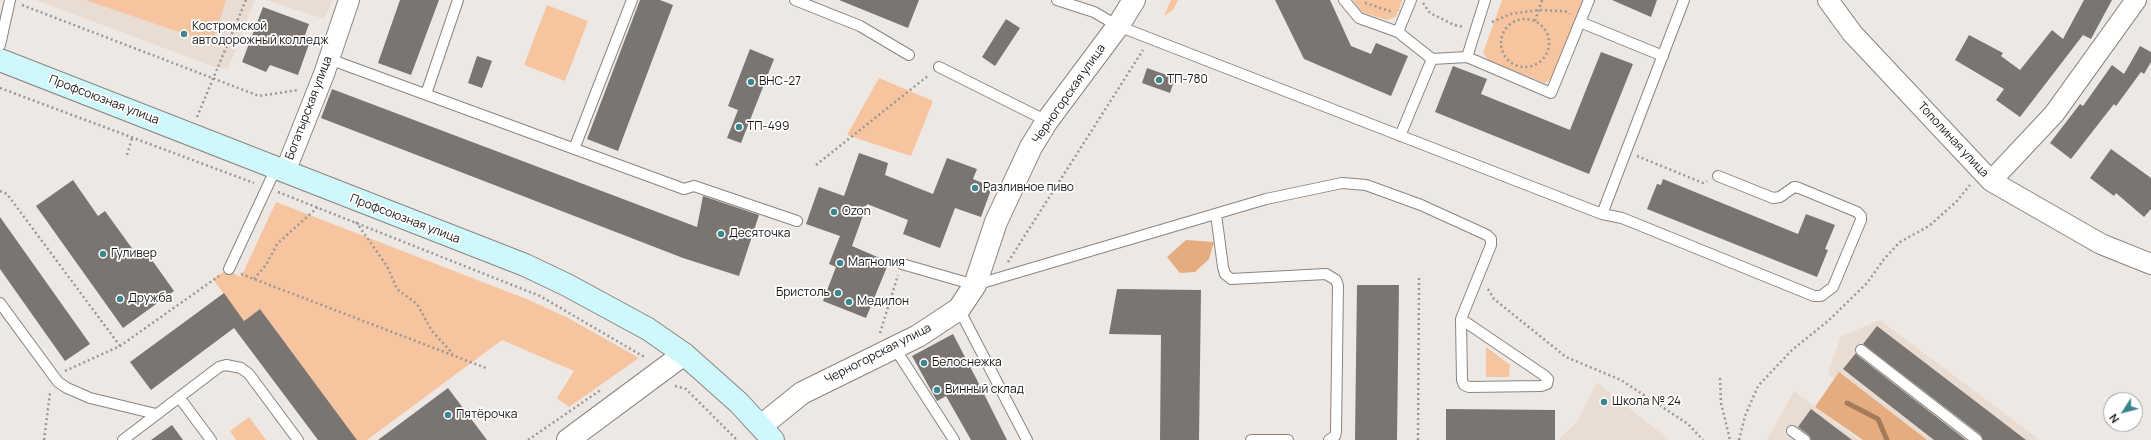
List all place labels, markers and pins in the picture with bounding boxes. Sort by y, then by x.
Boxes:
place label: Костромской автодорожный колледж [192,20,329,48]
marker: Костромской автодорожный колледж [179,29,189,39]
place label: ТП-780 [1167,73,1208,87]
place label: ВНС-27 [759,75,801,89]
marker: ТП-780 [1154,75,1164,85]
marker: ВНС-27 [746,77,756,87]
place label: ТП-499 [747,120,790,134]
marker: ТП-499 [734,122,744,132]
place label: Разливное пиво [983,181,1074,195]
marker: Разливное пиво [970,183,980,193]
place label: Ozon [842,205,871,219]
marker: Ozon [829,207,839,217]
place label: Десяточка [729,227,790,241]
marker: Десяточка [716,229,726,239]
place label: Гуливер [111,247,157,261]
marker: Гуливер [98,249,108,259]
place label: Магнолия [848,256,905,270]
marker: Магнолия [835,258,845,268]
place label: Бристоль [776,286,830,300]
marker: Бристоль [833,288,843,298]
place label: Дружба [128,292,172,306]
marker: Дружба [115,294,125,304]
place label: Медилон [857,295,909,309]
marker: Медилон [844,297,854,307]
place label: Белоснежка [932,356,1002,370]
marker: Белоснежка [919,358,929,368]
place label: Винный склад [945,383,1024,397]
marker: Винный склад [932,385,942,395]
place label: Школа № 24 [1612,395,1681,409]
marker: Школа № 24 [1599,397,1609,407]
place label: Пятёрочка [456,408,517,422]
marker: Пятёрочка [443,410,453,420]

